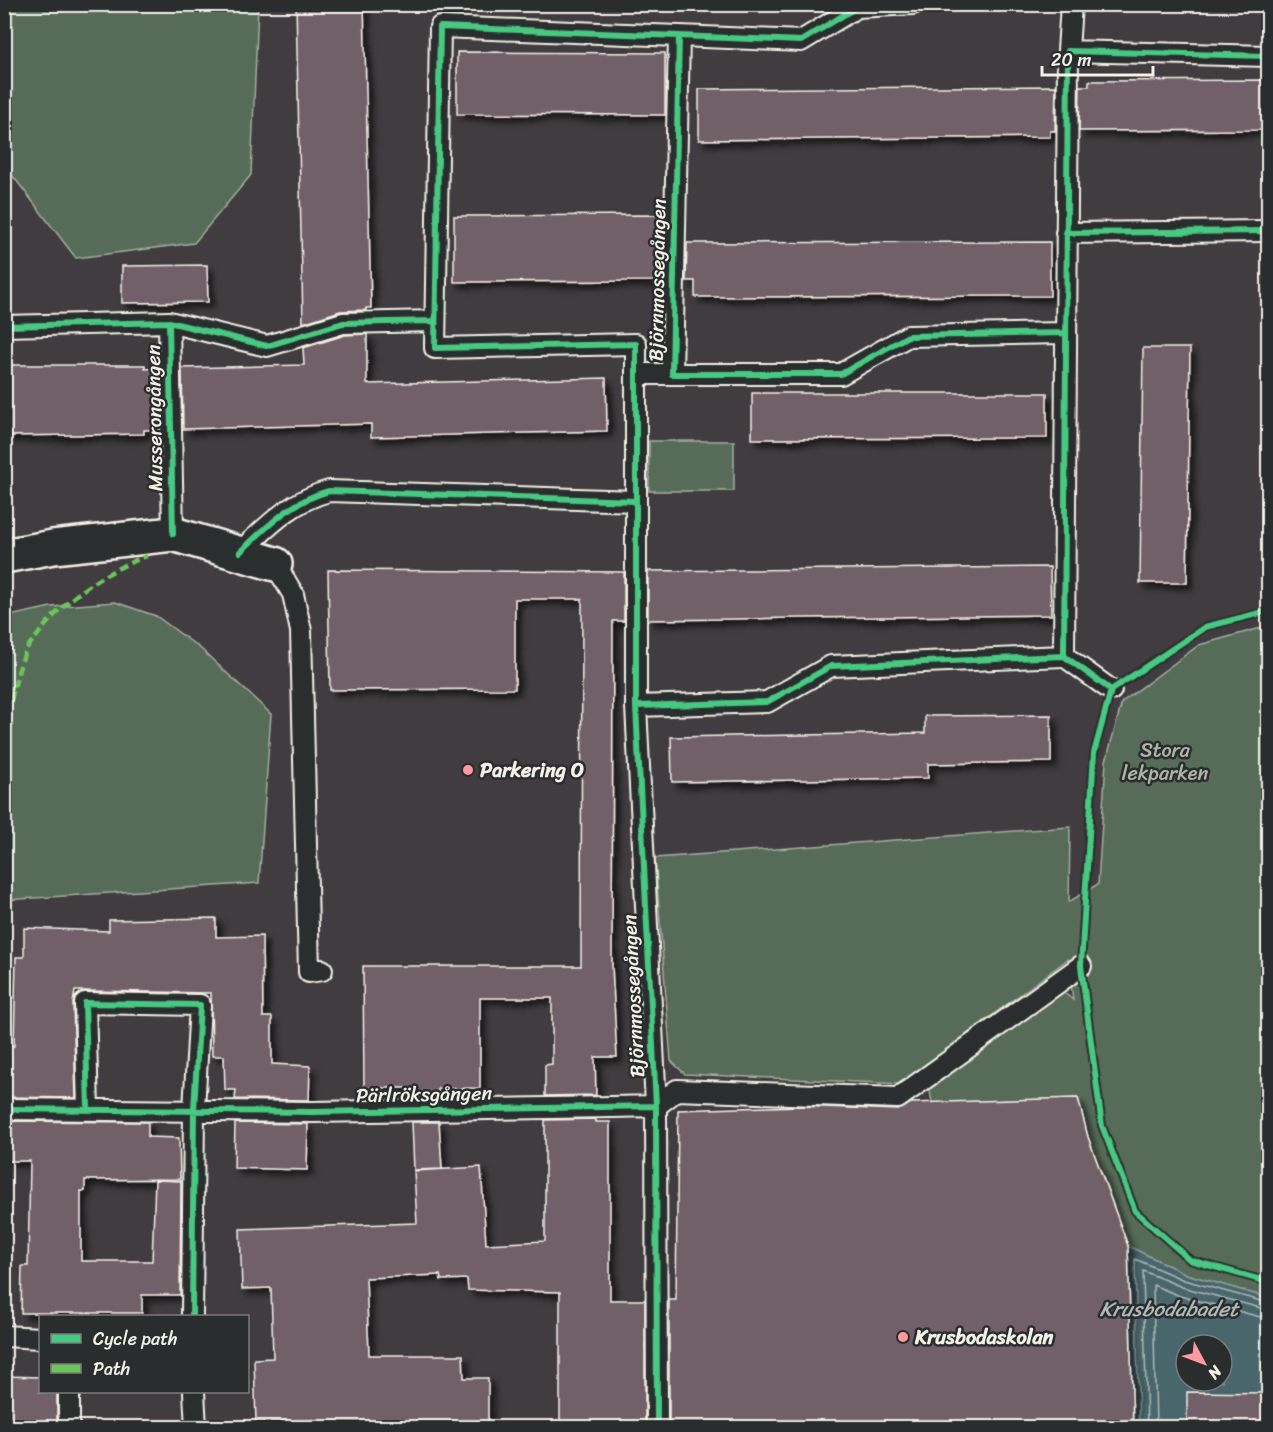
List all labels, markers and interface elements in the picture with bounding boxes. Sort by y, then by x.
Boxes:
scale bar [1042,39,1153,77]
text: 20 m [1051,44,1091,76]
street label: Björnmossegången [639,198,676,362]
street label: Musserongången [136,344,173,492]
park label: Stora lekparken [1122,733,1208,791]
place label: Parkering O [480,753,584,788]
marker: Parkering O [461,763,475,777]
street label: Björnmossegången [612,913,655,1078]
street label: Pärlröksgången [356,1076,493,1113]
water label: Krusbodabadet [1100,1290,1241,1328]
legend [39,1315,249,1393]
place label: Krusbodaskolan [914,1320,1053,1355]
text: Cycle path [93,1323,177,1355]
marker: Krusbodaskolan [896,1330,910,1344]
north arrow [1174,1333,1234,1393]
text: Path [93,1353,130,1385]
text: N [1200,1358,1230,1387]

